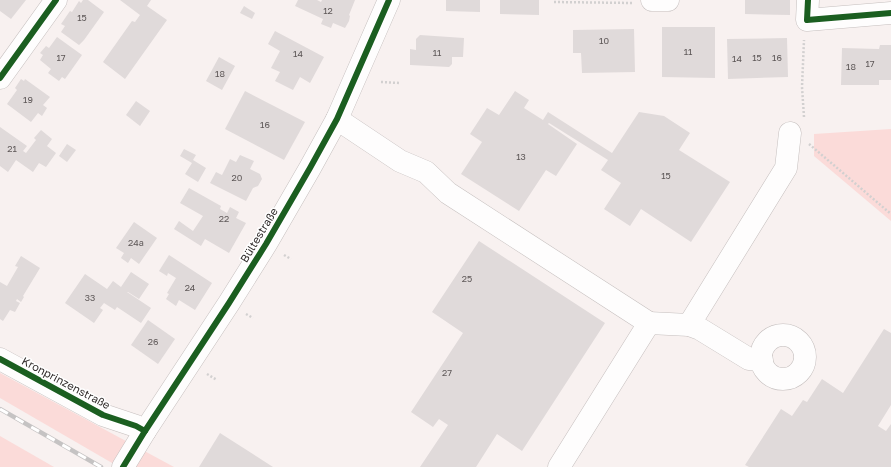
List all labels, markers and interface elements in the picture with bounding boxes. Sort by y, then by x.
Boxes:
house number: 12 [323,5,333,16]
house number: 15 [77,12,87,23]
house number: 10 [599,35,609,46]
house number: 11 [684,46,693,57]
house number: 11 [433,47,442,58]
house number: 14 [293,48,303,59]
house number: 17 [56,52,66,63]
house number: 15 [752,52,762,63]
house number: 16 [772,52,782,63]
house number: 14 [732,53,742,64]
house number: 17 [865,58,875,69]
house number: 18 [846,61,856,72]
house number: 18 [215,68,225,79]
house number: 19 [23,94,33,105]
house number: 16 [260,119,270,130]
house number: 21 [7,143,17,154]
house number: 13 [516,151,526,162]
house number: 15 [661,170,671,181]
house number: 20 [232,172,243,183]
street label: Bültestraße [237,205,280,264]
house number: 22 [219,213,229,224]
house number: 24a [128,237,144,248]
house number: 25 [462,273,472,284]
house number: 24 [185,282,196,293]
house number: 33 [85,292,95,303]
house number: 26 [148,336,158,347]
street label: Kronprinzenstraße [20,354,113,411]
house number: 27 [442,367,452,378]

